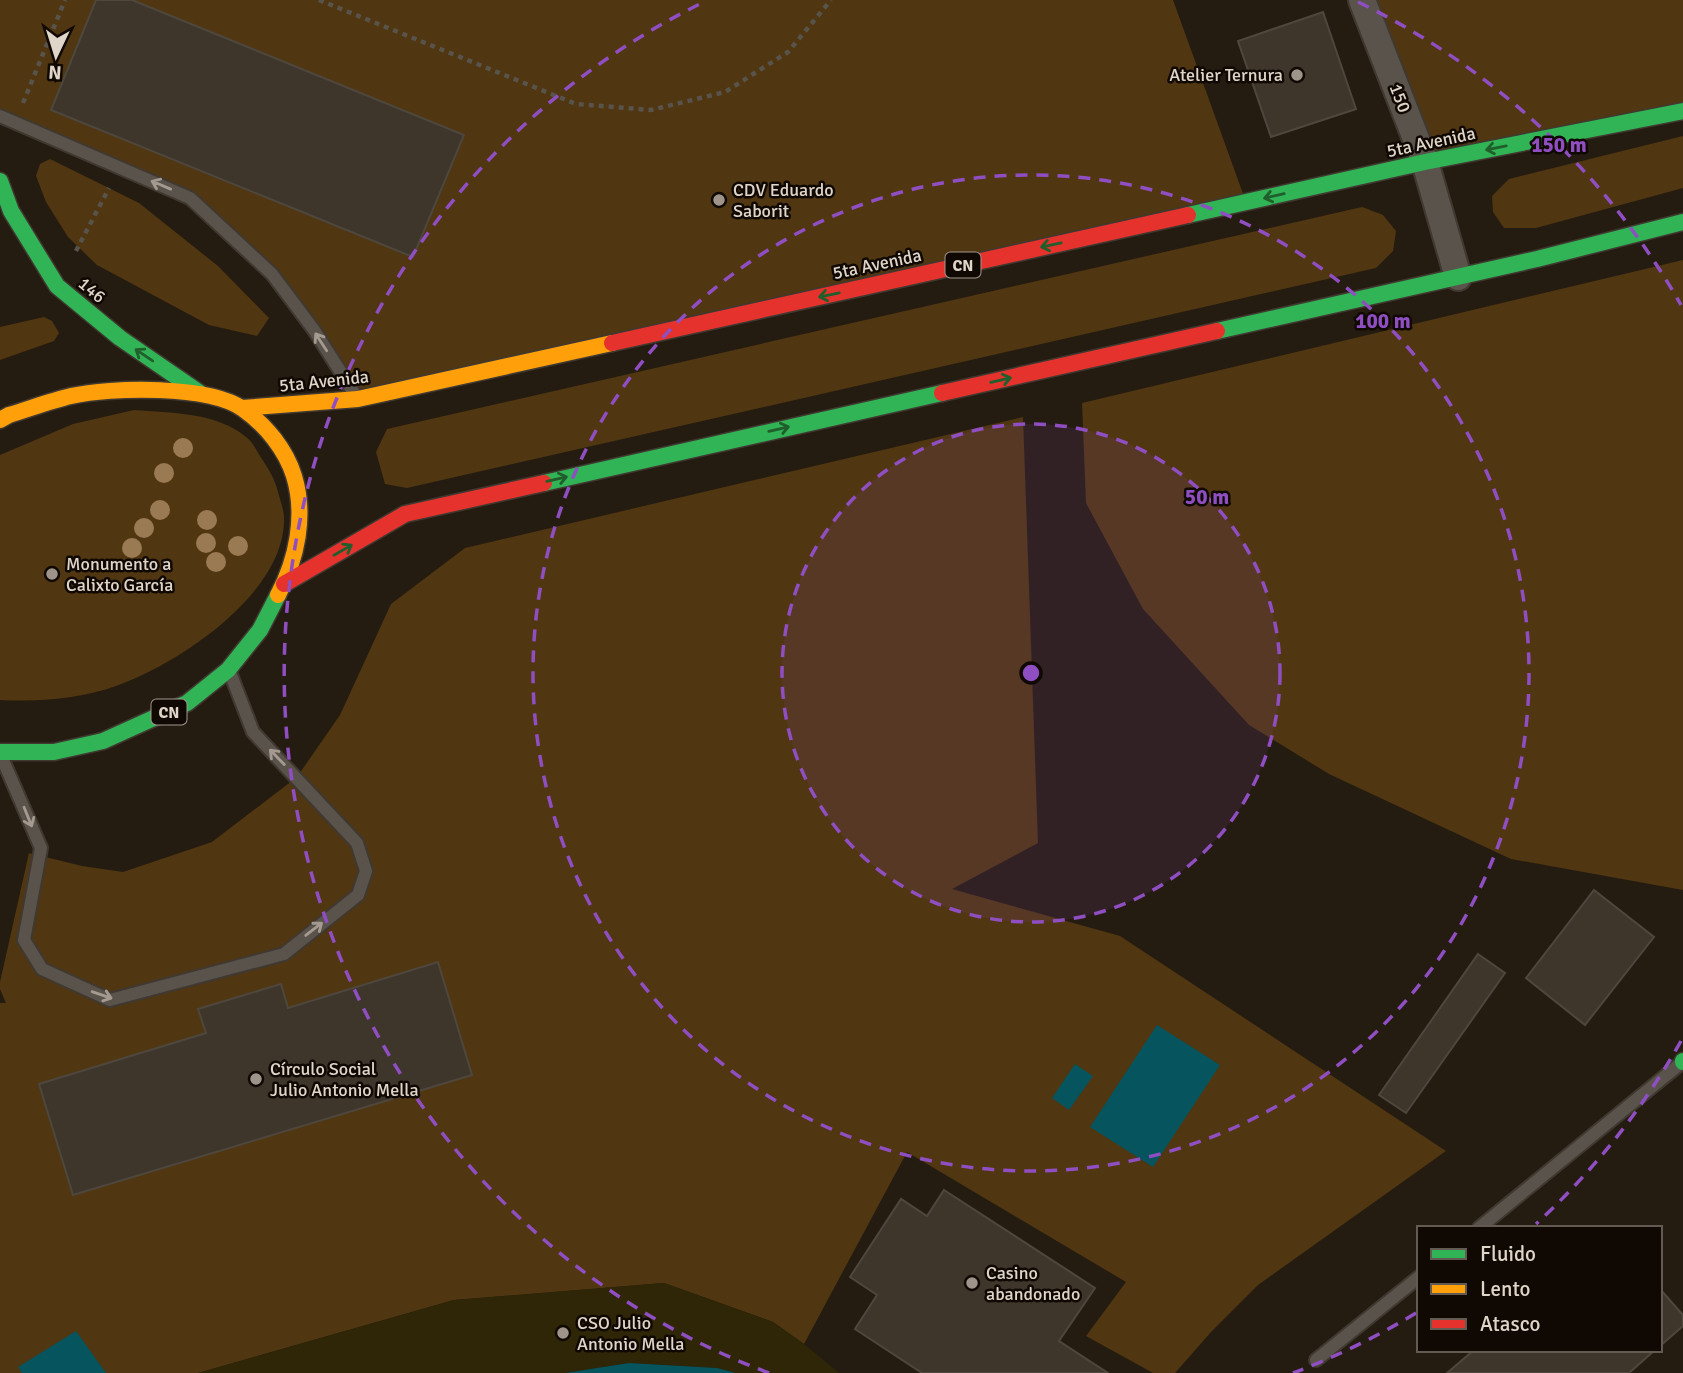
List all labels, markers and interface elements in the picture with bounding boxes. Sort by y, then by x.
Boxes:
north arrow [21,21,91,91]
text: N [47,60,62,84]
place label: Atelier Ternura [1169,64,1283,86]
marker: Atelier Ternura [1289,67,1305,83]
street label: 150 [1385,80,1415,116]
street label: 5ta Avenida [1385,122,1477,162]
text: 150 m [1531,132,1587,158]
one-way arrow [1485,142,1508,156]
one-way arrow [151,178,172,191]
place label: CDV Eduardo Saborit [733,179,834,222]
one-way arrow [1263,191,1285,204]
marker: CDV Eduardo Saborit [711,192,727,208]
one-way arrow [1040,239,1063,253]
street label: 5ta Avenida [831,244,923,284]
road number: CN [946,252,981,278]
street label: 146 [74,272,110,308]
one-way arrow [818,288,841,302]
text: 100 m [1355,308,1411,334]
one-way arrow [314,332,328,352]
one-way arrow [135,347,154,362]
street label: 5ta Avenida [278,365,370,397]
one-way arrow [989,372,1012,386]
one-way arrow [767,422,790,436]
one-way arrow [545,472,568,486]
text: 50 m [1185,484,1229,510]
one-way arrow [332,543,353,556]
place label: Monumento a Calixto García [66,553,173,596]
marker: Monumento a Calixto García [44,566,60,582]
centre of rings [1019,661,1043,685]
road number: CN [152,699,186,724]
one-way arrow [268,749,285,766]
one-way arrow [23,805,36,827]
one-way arrow [305,922,323,937]
one-way arrow [91,990,113,1002]
place label: Círculo Social Julio Antonio Mella [270,1058,419,1101]
marker: Círculo Social Julio Antonio Mella [248,1071,264,1087]
legend [1417,1226,1662,1352]
text: Fluido [1480,1241,1536,1267]
place label: Casino abandonado [986,1262,1080,1305]
marker: Casino abandonado [964,1275,980,1291]
text: Lento [1480,1276,1530,1302]
text: Atasco [1480,1311,1540,1337]
place label: CSO Julio Antonio Mella [577,1312,684,1355]
marker: CSO Julio Antonio Mella [555,1325,571,1341]

